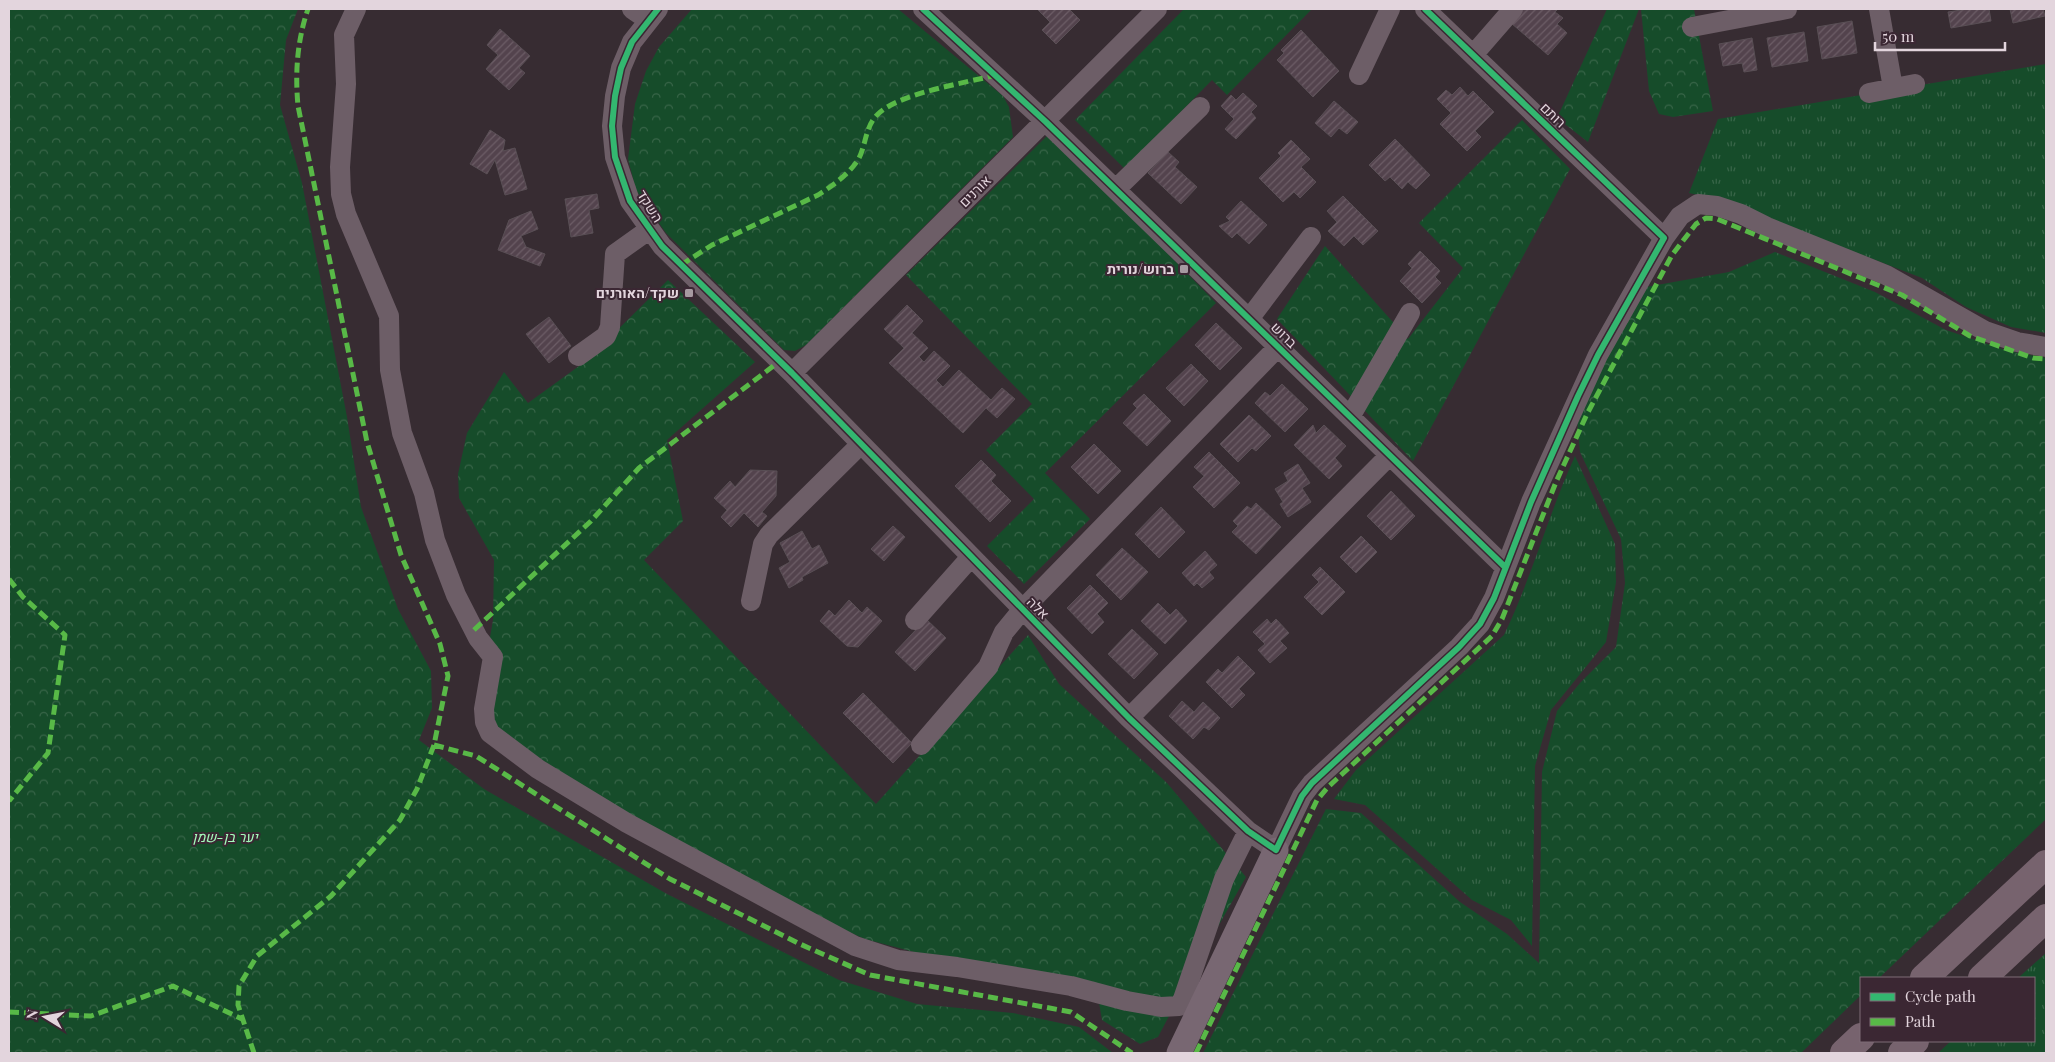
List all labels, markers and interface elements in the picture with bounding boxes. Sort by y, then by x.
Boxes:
scale bar [1875,20,2005,52]
text: 50 m [1882,26,1915,46]
street label: רותם [1536,98,1570,131]
street label: אורנים [954,170,995,211]
street label: השקד [633,186,668,226]
place label: ברוש/נורית [1107,259,1174,278]
marker: ברוש/נורית [1178,263,1190,275]
place label: שקד/האורנים [596,283,679,302]
marker: שקד/האורנים [683,287,695,299]
street label: ברוש [1267,318,1302,352]
street label: אלה [1023,592,1054,623]
park label: יער בן-שמן [192,827,259,846]
legend [1860,977,2035,1042]
text: Cycle path [1905,986,1976,1006]
north arrow [20,992,70,1042]
text: N [21,1008,42,1021]
text: Path [1905,1011,1935,1031]

